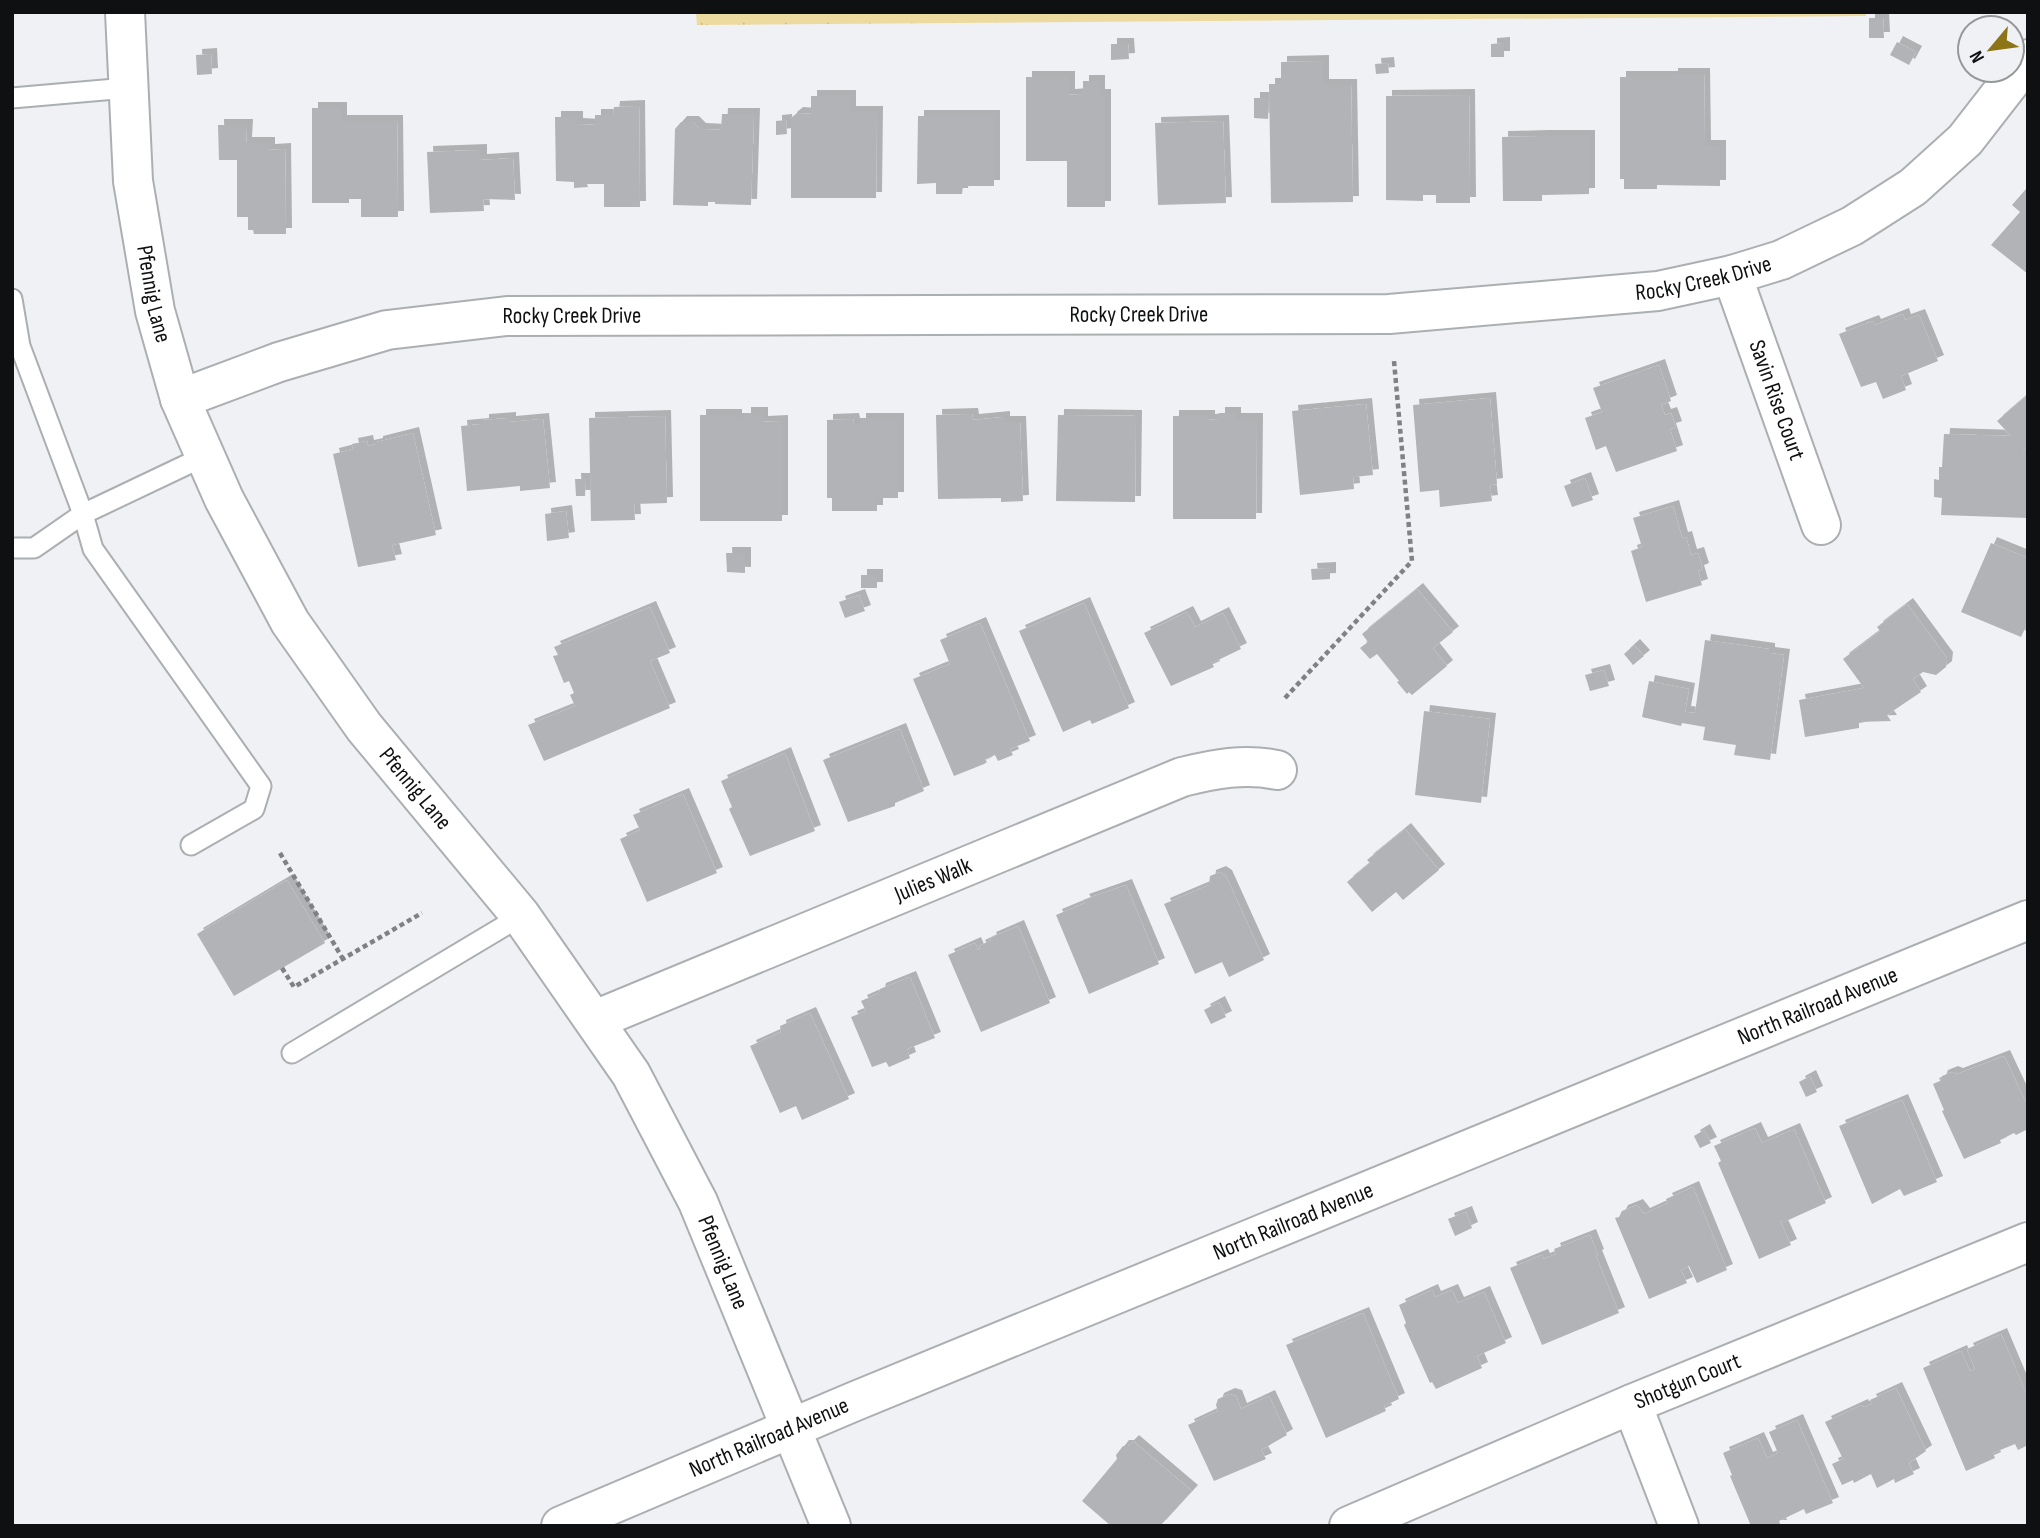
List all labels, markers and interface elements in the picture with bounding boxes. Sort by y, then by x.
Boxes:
north arrow [1956,14,2026,84]
text: N [1965,46,1990,67]
street label: Pfennig Lane [130,243,177,346]
street label: Rocky Creek Drive [1634,250,1775,307]
street label: Rocky Creek Drive [1069,300,1208,329]
street label: Rocky Creek Drive [502,302,641,330]
street label: Savin Rise Court [1742,337,1811,464]
street label: Pfennig Lane [373,742,458,836]
street label: Julies Walk [890,852,976,909]
street label: North Railroad Avenue [1733,961,1902,1052]
street label: North Railroad Avenue [1209,1176,1377,1267]
street label: Pfennig Lane [691,1212,755,1314]
street label: Shotgun Court [1630,1347,1745,1416]
street label: North Railroad Avenue [685,1391,853,1484]

